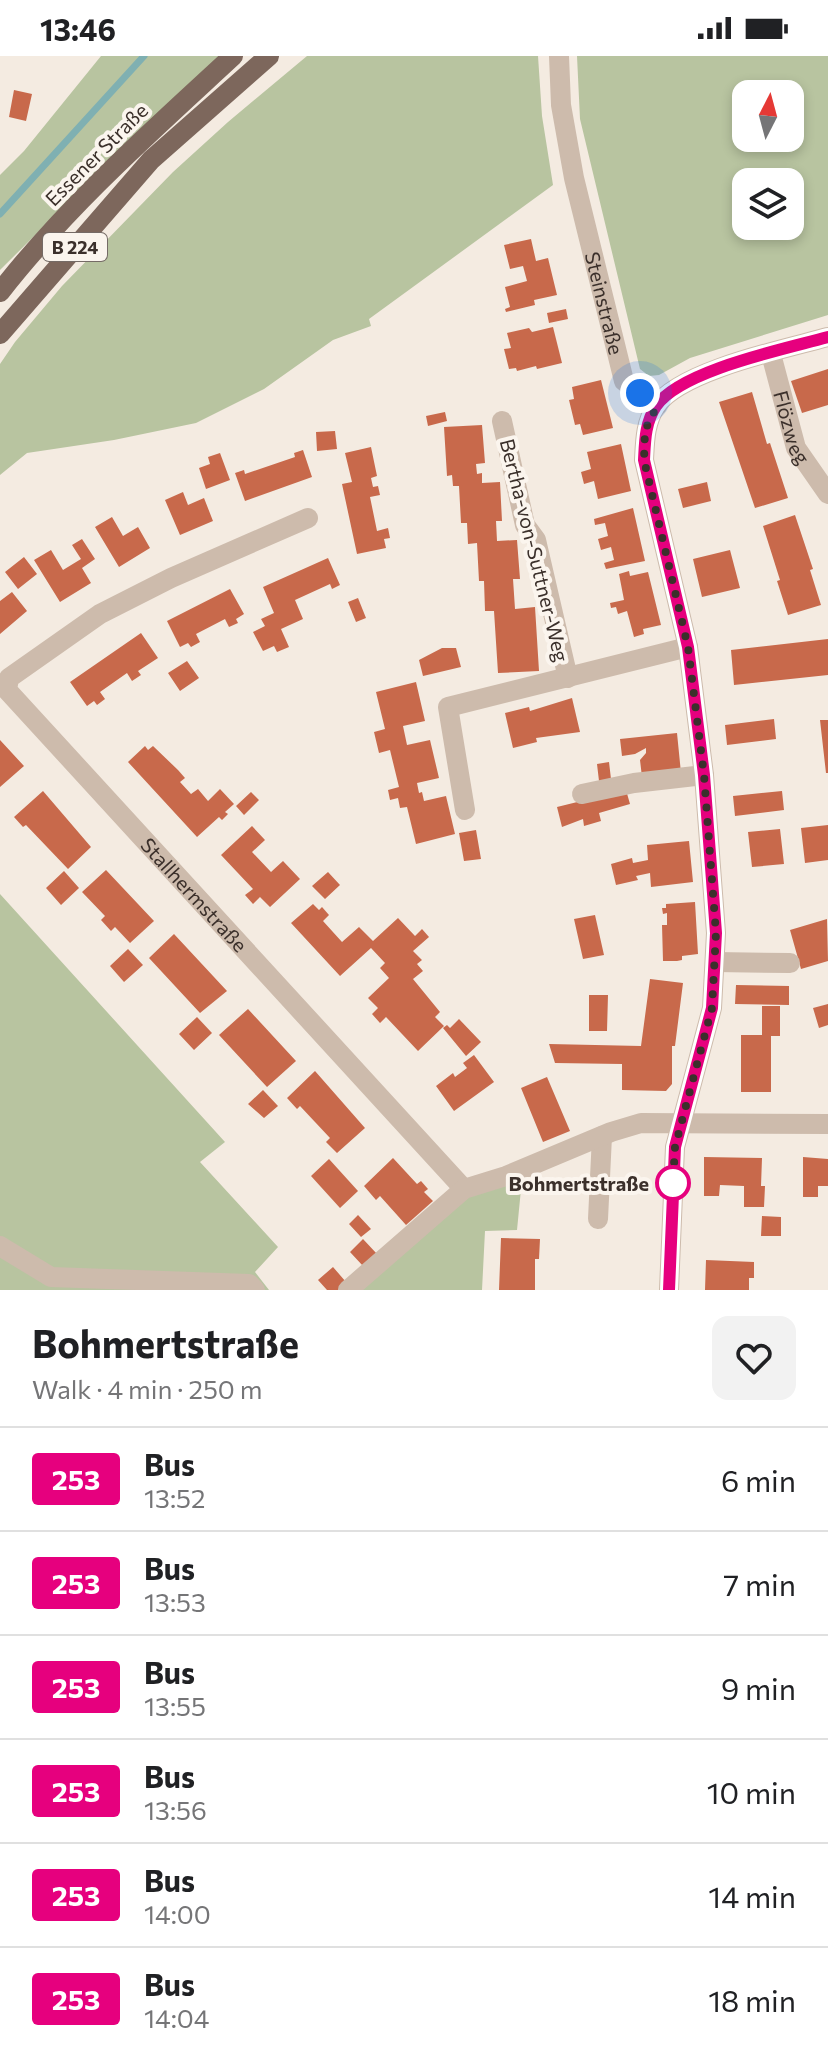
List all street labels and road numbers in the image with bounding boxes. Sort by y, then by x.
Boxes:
street label: Essener Straße [40,98,152,210]
road number: B 224 [43,233,107,261]
street label: Steinstraße [581,249,629,357]
street label: Flözweg [769,388,815,469]
street label: Bertha-von-Suttner-Weg [496,436,574,664]
street label: Stallhermstraße [136,833,253,957]

